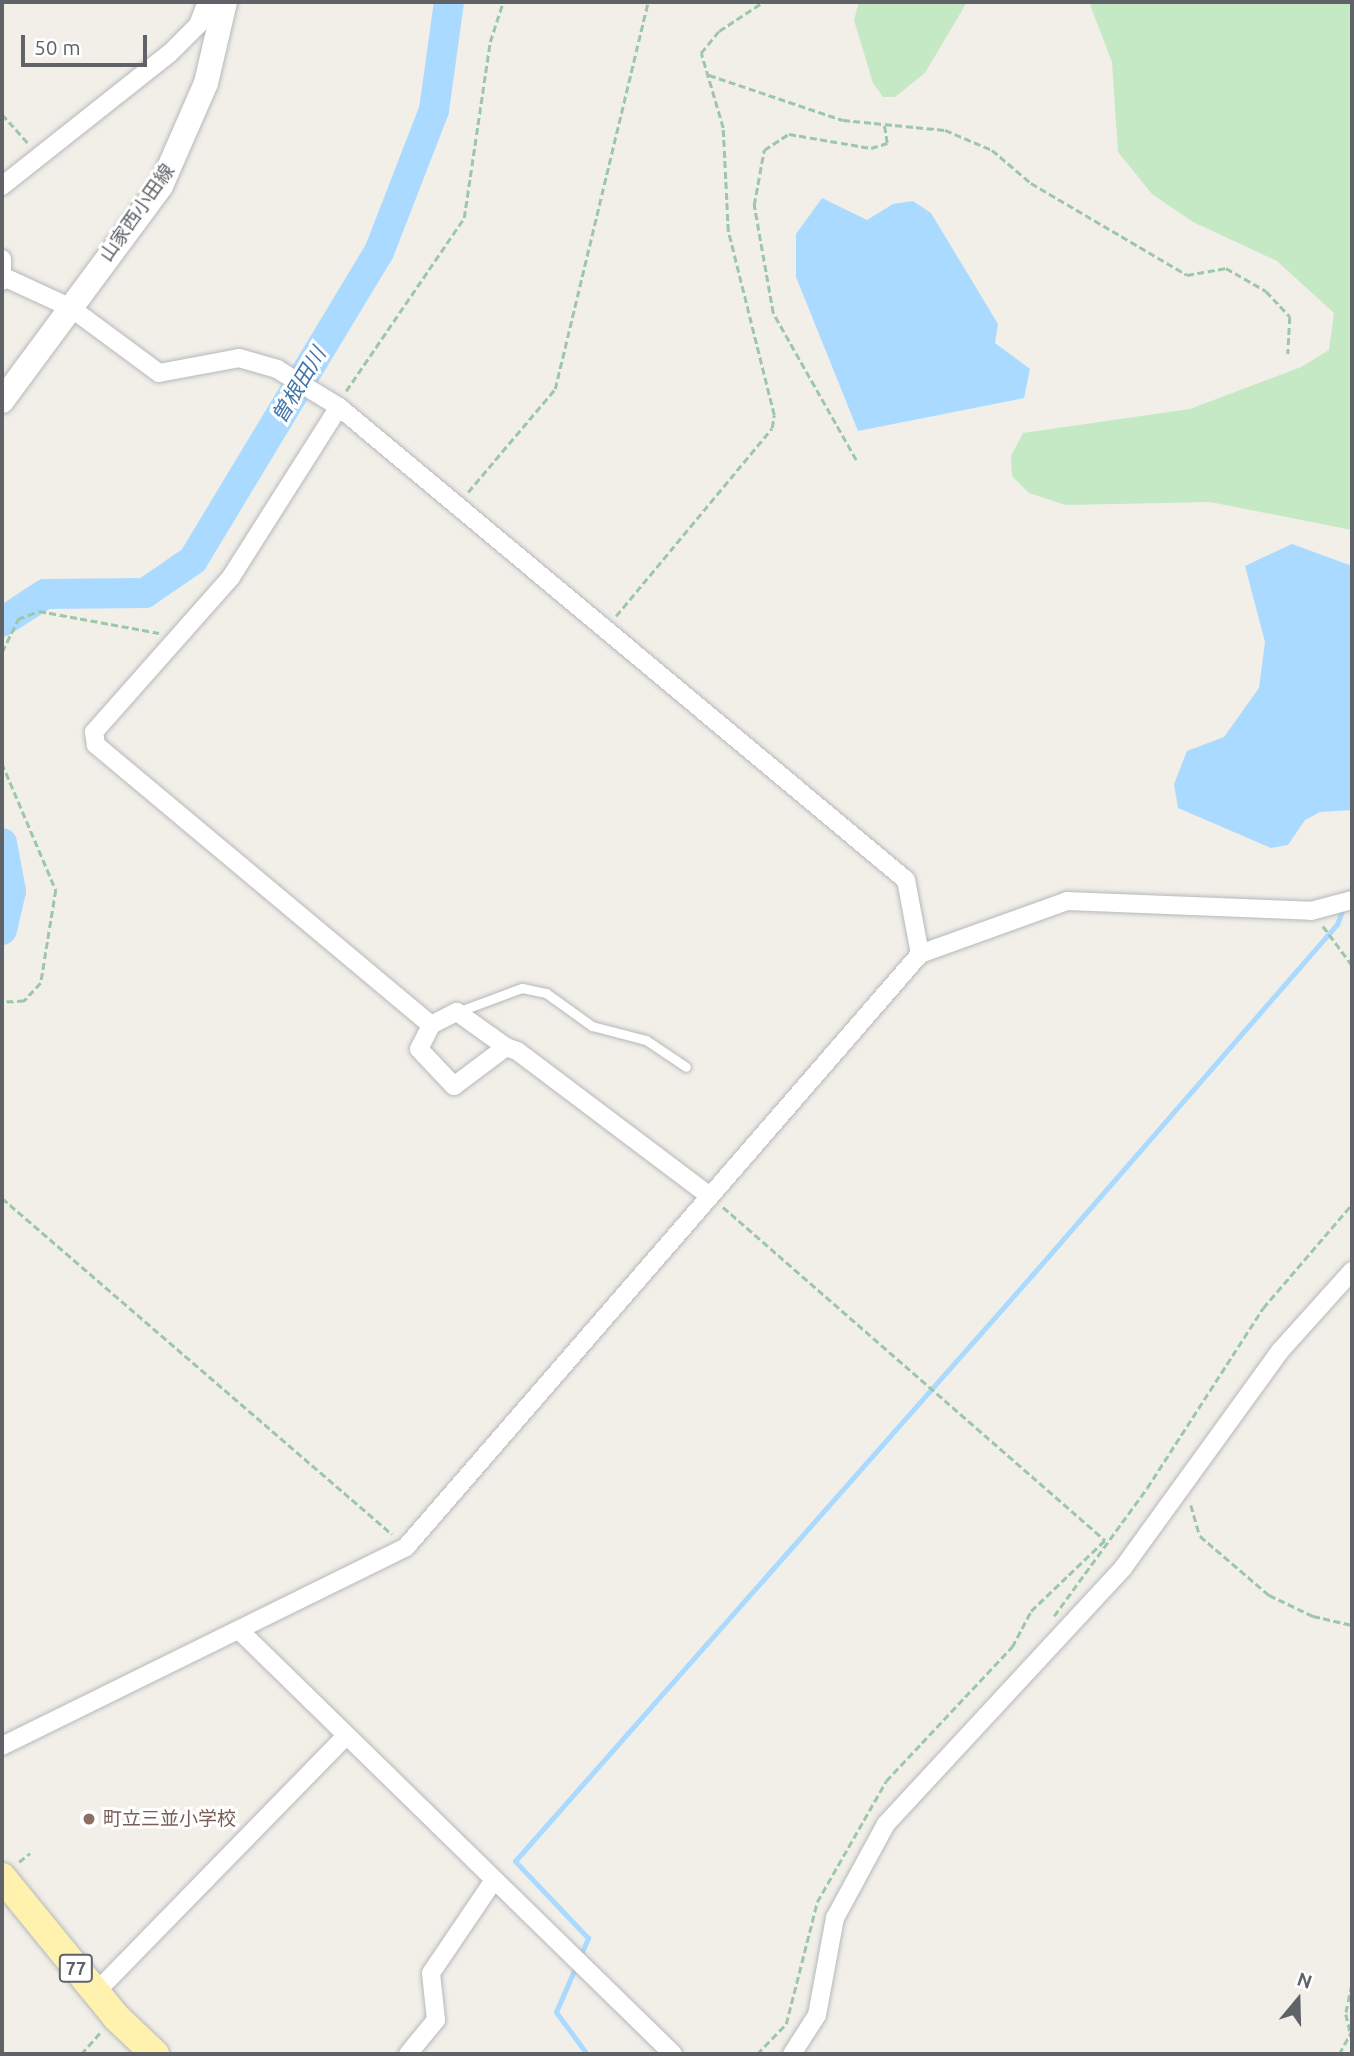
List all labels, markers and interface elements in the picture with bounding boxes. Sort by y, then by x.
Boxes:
scale bar [24,21,150,65]
text: 50 m [34,35,81,59]
street label: 山家西小田線 [95,160,179,266]
water label: 曽根田川 [266,343,330,427]
place label: 町立三並小学校 [103,1808,236,1830]
marker: 町立三並小学校 [81,1811,97,1827]
road number: 77 [58,1954,94,1982]
north arrow [1263,1965,1333,2035]
text: N [1295,1967,1315,1993]

